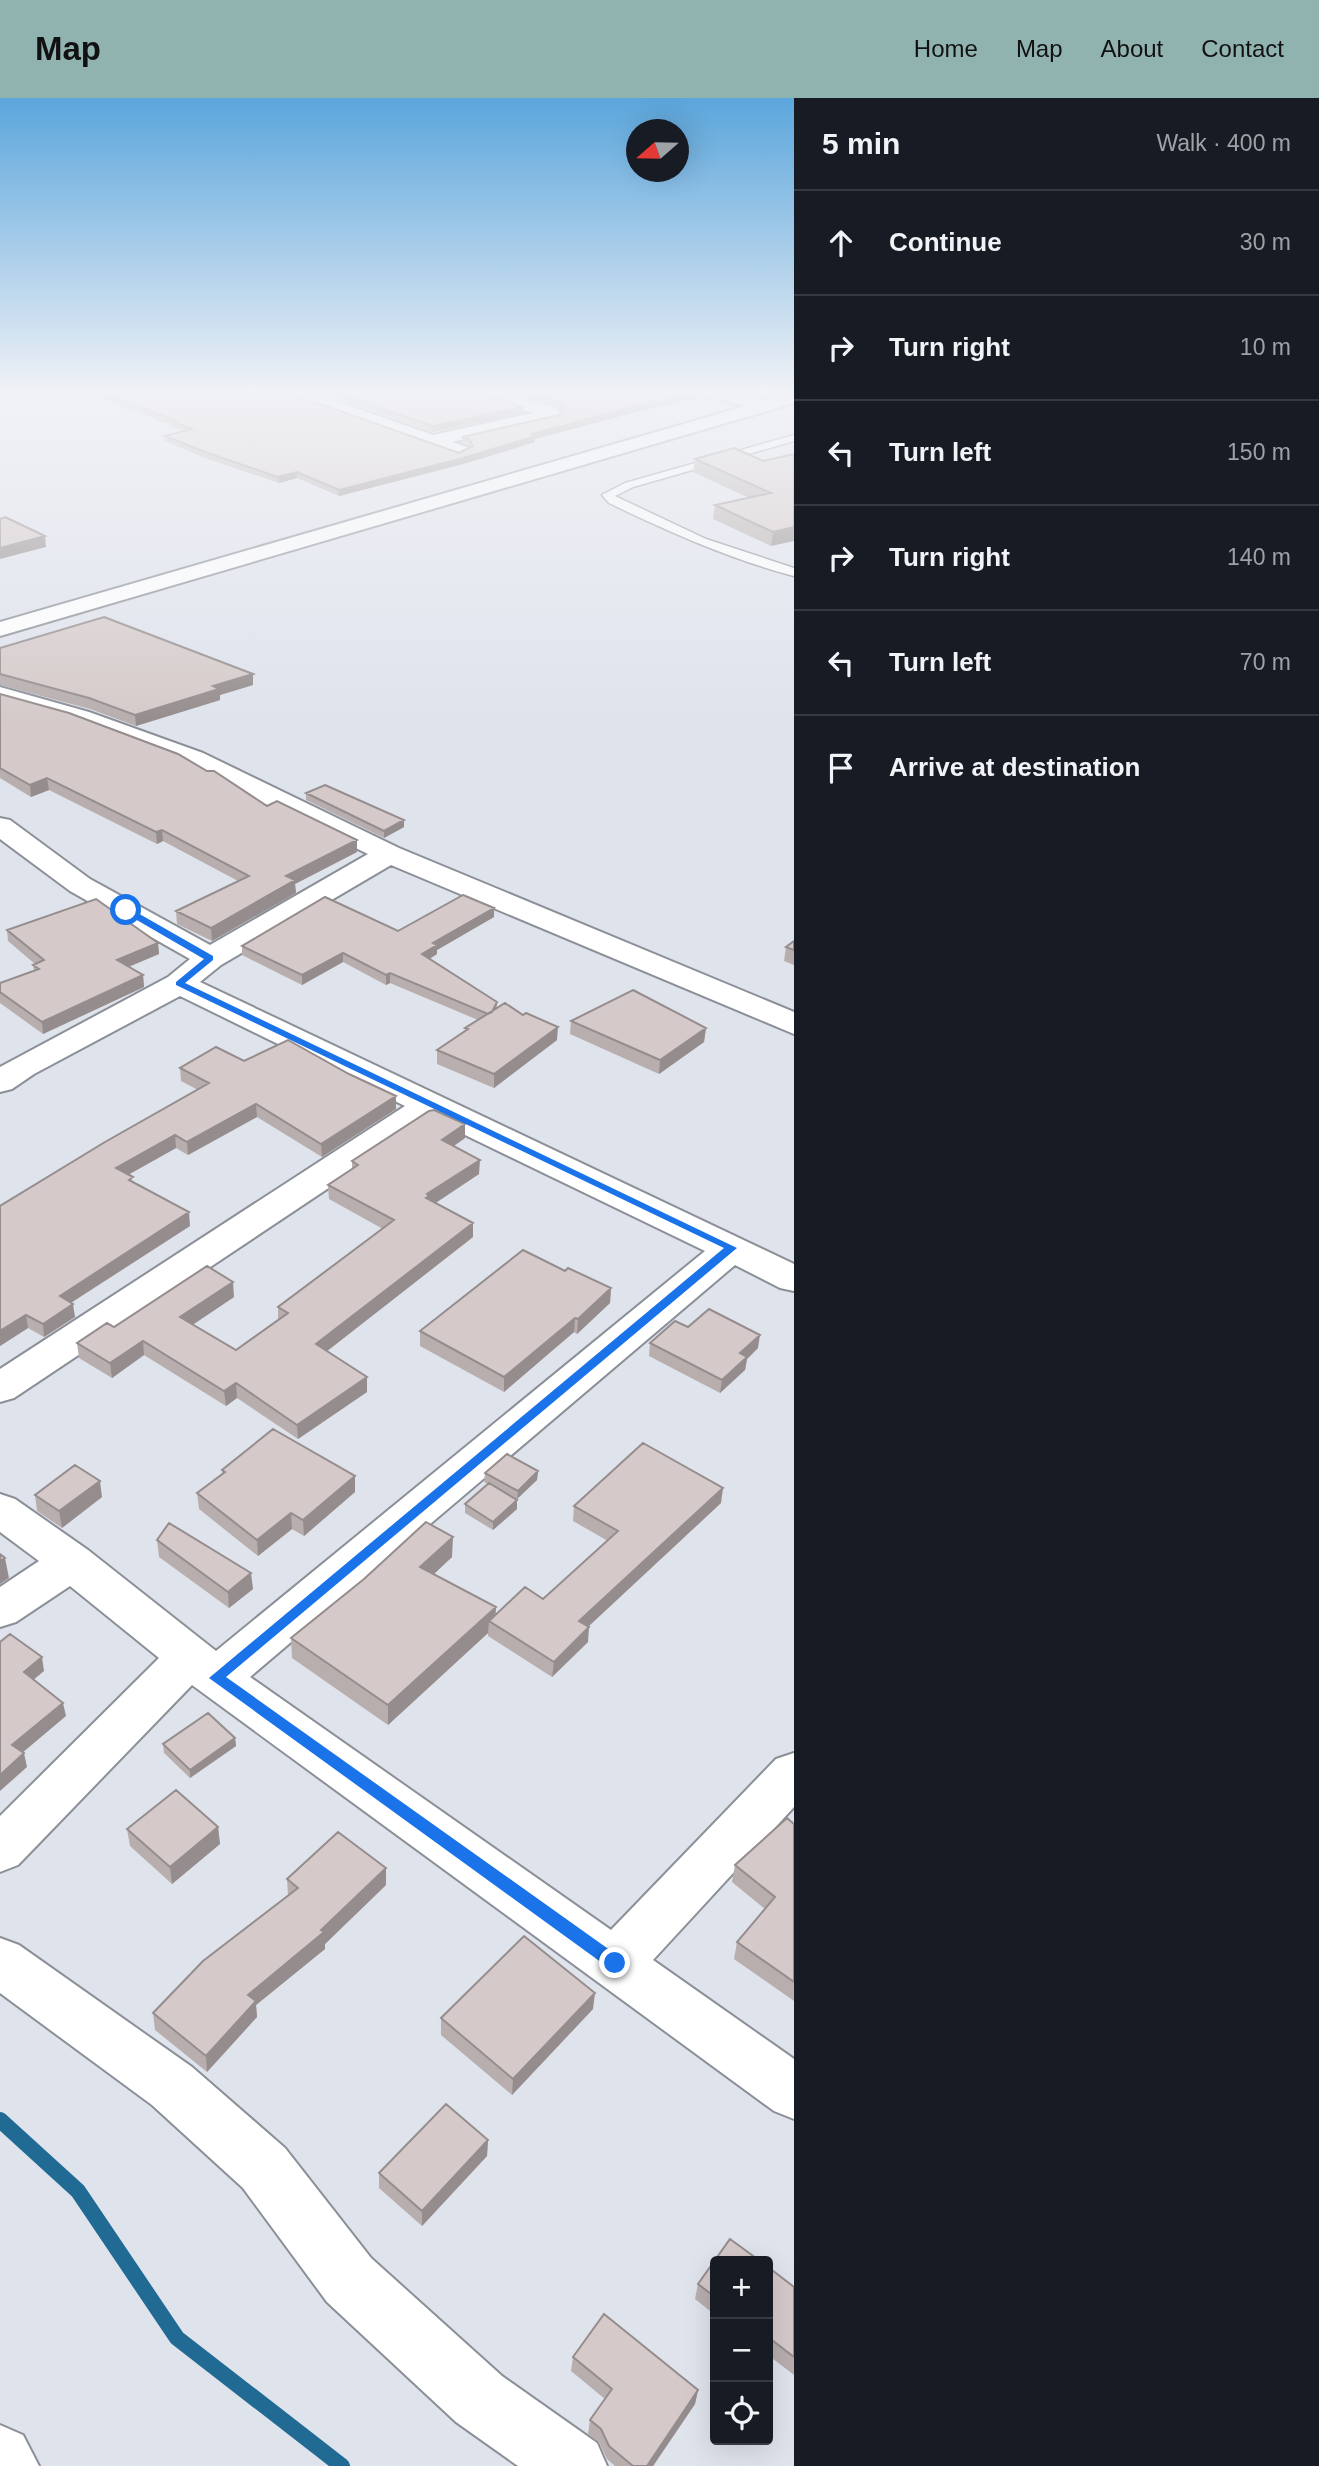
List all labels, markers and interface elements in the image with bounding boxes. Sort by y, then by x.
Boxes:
text: Map [35,30,101,67]
text: Home [914,35,978,62]
text: Map [1016,35,1063,62]
text: About [1101,35,1163,62]
text: Contact [1201,35,1284,62]
north arrow [626,119,689,182]
text: 5 min [822,127,900,160]
text: Walk · 400 m [1156,130,1291,156]
icon: ahead [822,224,860,262]
text: Continue [889,227,1002,257]
text: 30 m [1240,229,1291,255]
icon: right [822,329,860,367]
text: Turn right [889,332,1010,362]
text: 10 m [1240,334,1291,360]
icon: left [822,434,860,472]
text: Turn left [889,437,991,467]
text: 150 m [1227,439,1291,465]
icon: right [822,539,860,577]
text: Turn right [889,542,1010,572]
text: 140 m [1227,544,1291,570]
icon: left [822,644,860,682]
text: Turn left [889,647,991,677]
text: 70 m [1240,649,1291,675]
icon: arrive [822,749,860,787]
text: Arrive at destination [889,752,1140,782]
route start [110,894,141,925]
route end [599,1947,630,1978]
map controls [710,2256,773,2445]
button: + [710,2256,773,2319]
button: − [710,2319,773,2382]
button: locate [710,2382,773,2445]

